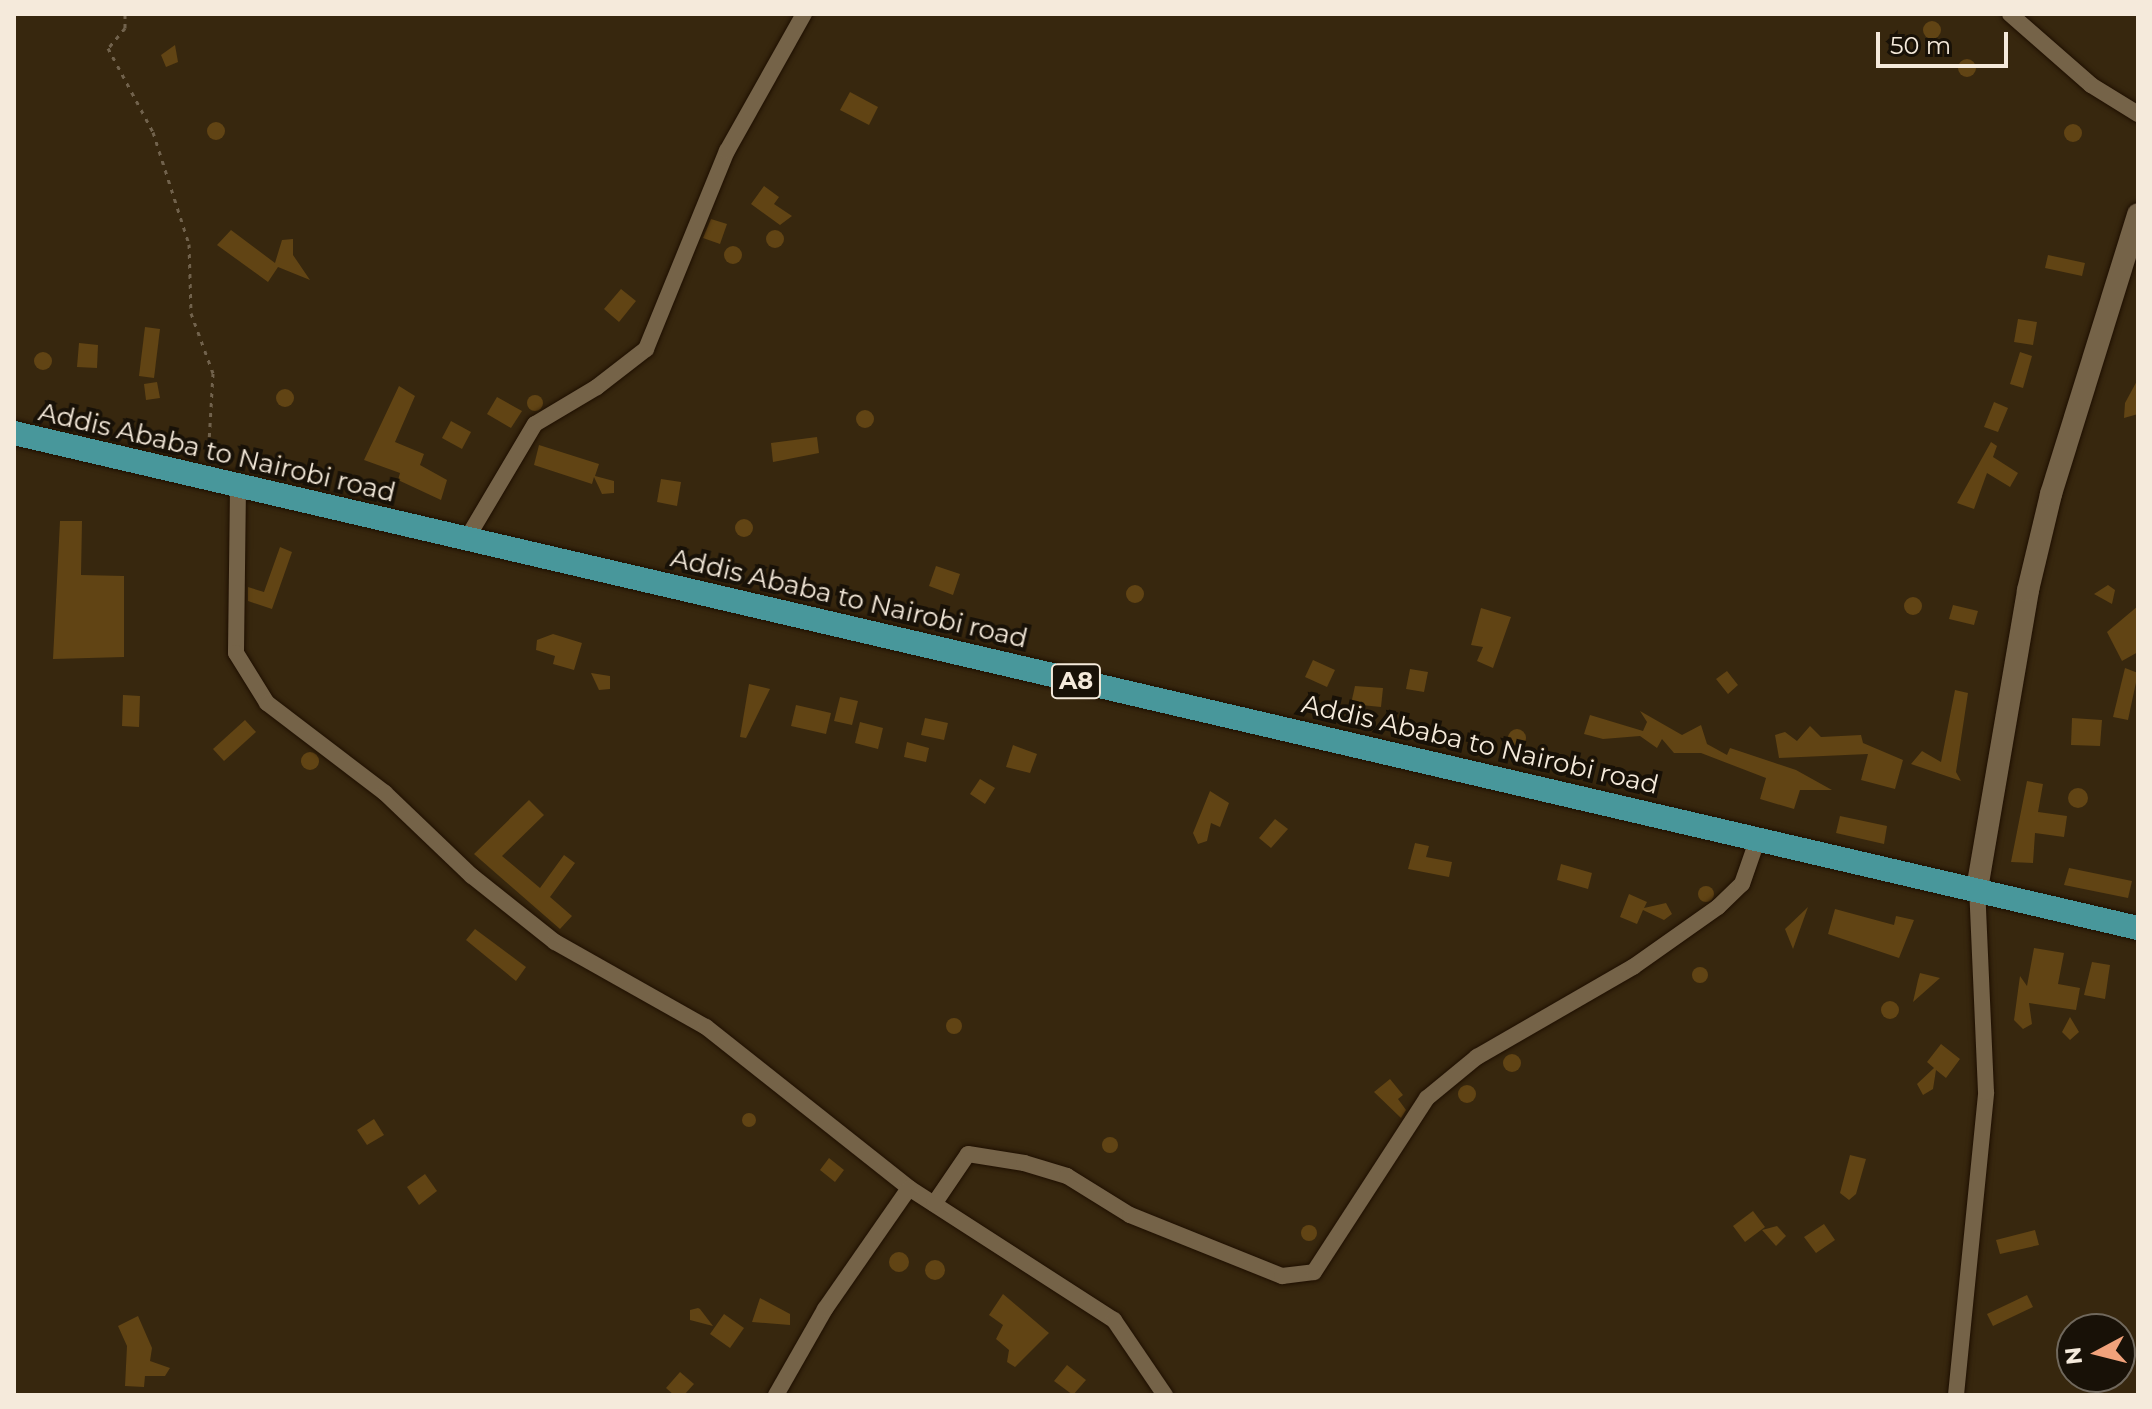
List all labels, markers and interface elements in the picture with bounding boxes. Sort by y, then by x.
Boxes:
scale bar [1880,16,2012,66]
text: 50 m [1890,31,1951,60]
street label: Addis Ababa to Nairobi road [36,397,398,509]
street label: Addis Ababa to Nairobi road [668,543,1030,655]
road number: A8 [1050,661,1102,701]
street label: Addis Ababa to Nairobi road [1299,689,1661,801]
north arrow [2056,1313,2136,1393]
text: N [2059,1345,2088,1366]

